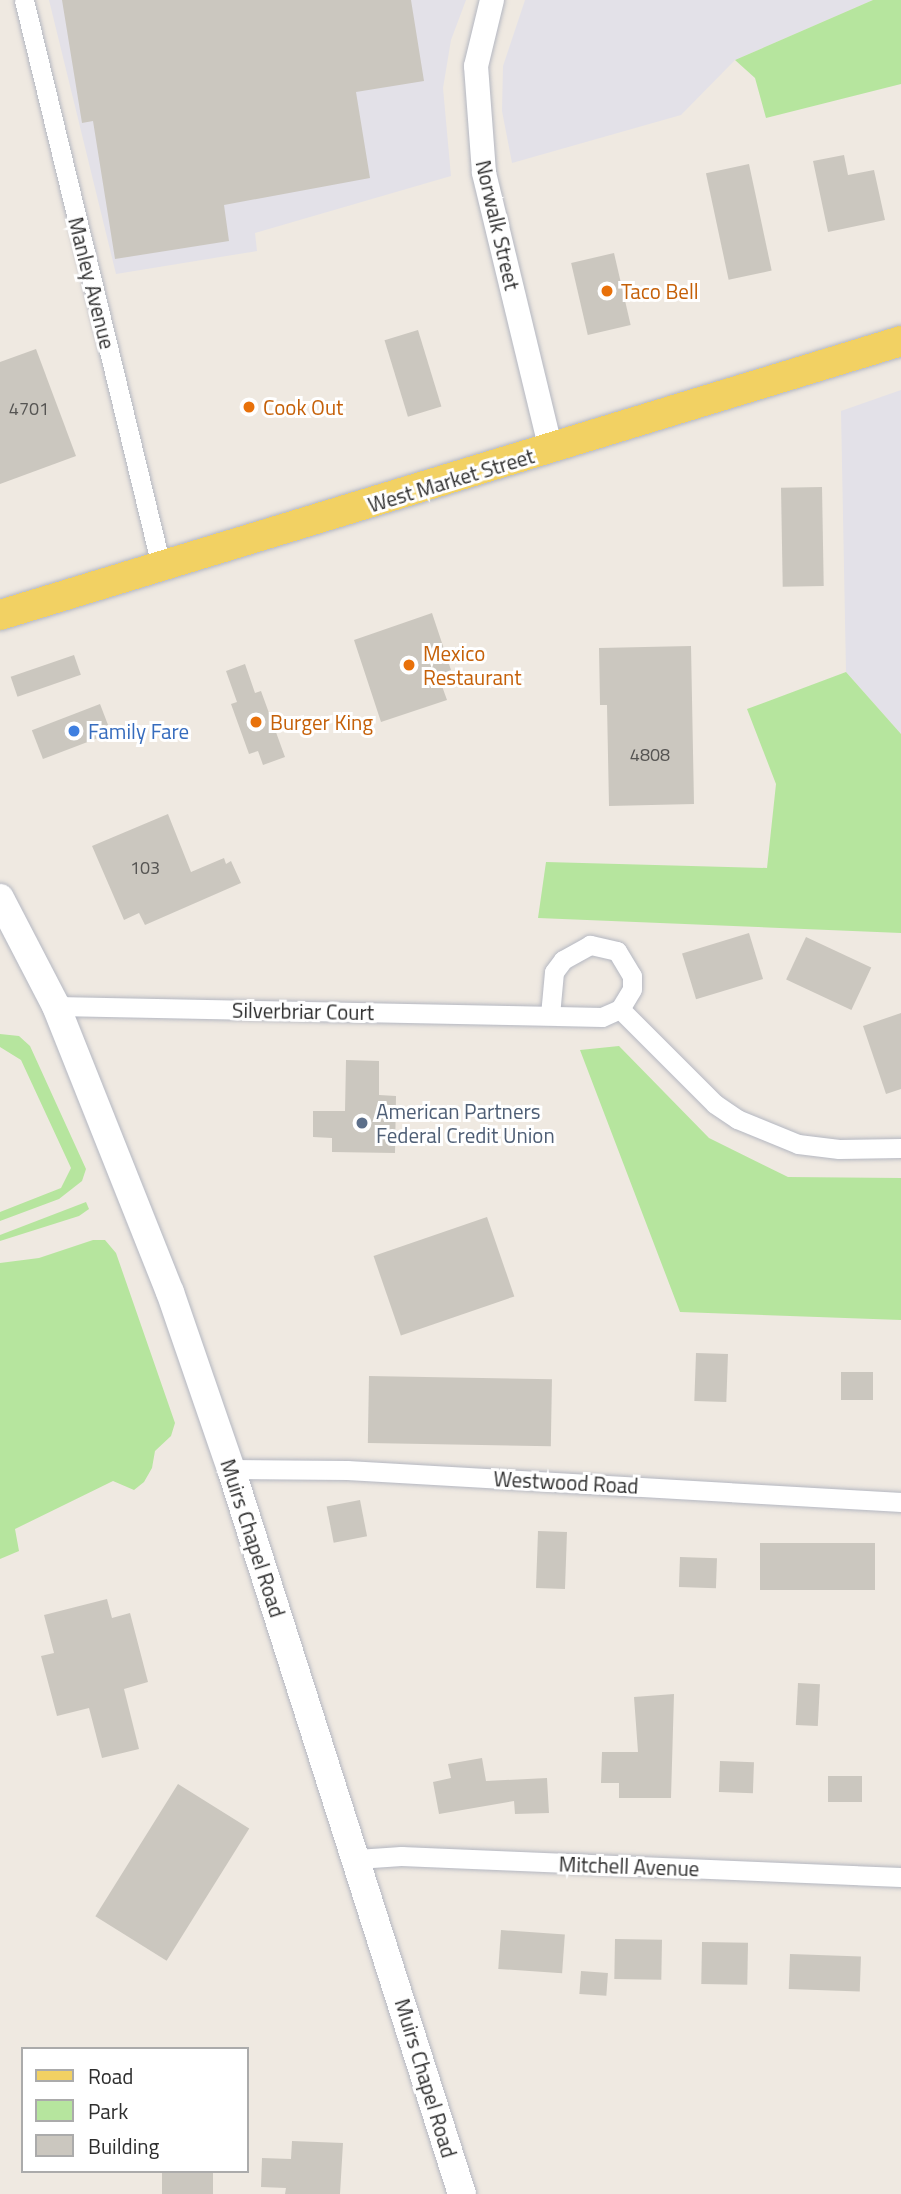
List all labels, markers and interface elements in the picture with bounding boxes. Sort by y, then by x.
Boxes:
street label: Norwalk Street [471,158,525,292]
street label: Manley Avenue [63,214,121,352]
place label: Taco Bell [621,278,699,304]
marker: Taco Bell [599,283,615,299]
place label: Cook Out [263,394,343,420]
house number: 4701 [9,398,49,420]
marker: Cook Out [241,399,257,415]
street label: West Market Street [365,443,537,517]
place label: Mexico Restaurant [423,640,522,690]
marker: Mexico Restaurant [401,657,417,673]
place label: Burger King [270,709,373,735]
marker: Burger King [248,714,264,730]
place label: Family Fare [88,718,189,744]
marker: Family Fare [66,723,82,739]
house number: 4808 [630,744,670,766]
house number: 103 [130,857,160,879]
street label: Silverbriar Court [232,997,374,1025]
place label: American Partners Federal Credit Union [376,1098,555,1148]
marker: American Partners Federal Credit Union [354,1115,370,1131]
street label: Muirs Chapel Road [216,1456,290,1620]
street label: Westwood Road [493,1466,639,1498]
street label: Mitchell Avenue [558,1851,700,1881]
street label: Muirs Chapel Road [390,1995,462,2161]
legend [21,2047,248,2173]
text: Road [88,2060,133,2092]
text: Park [88,2095,128,2127]
text: Building [88,2130,159,2162]

